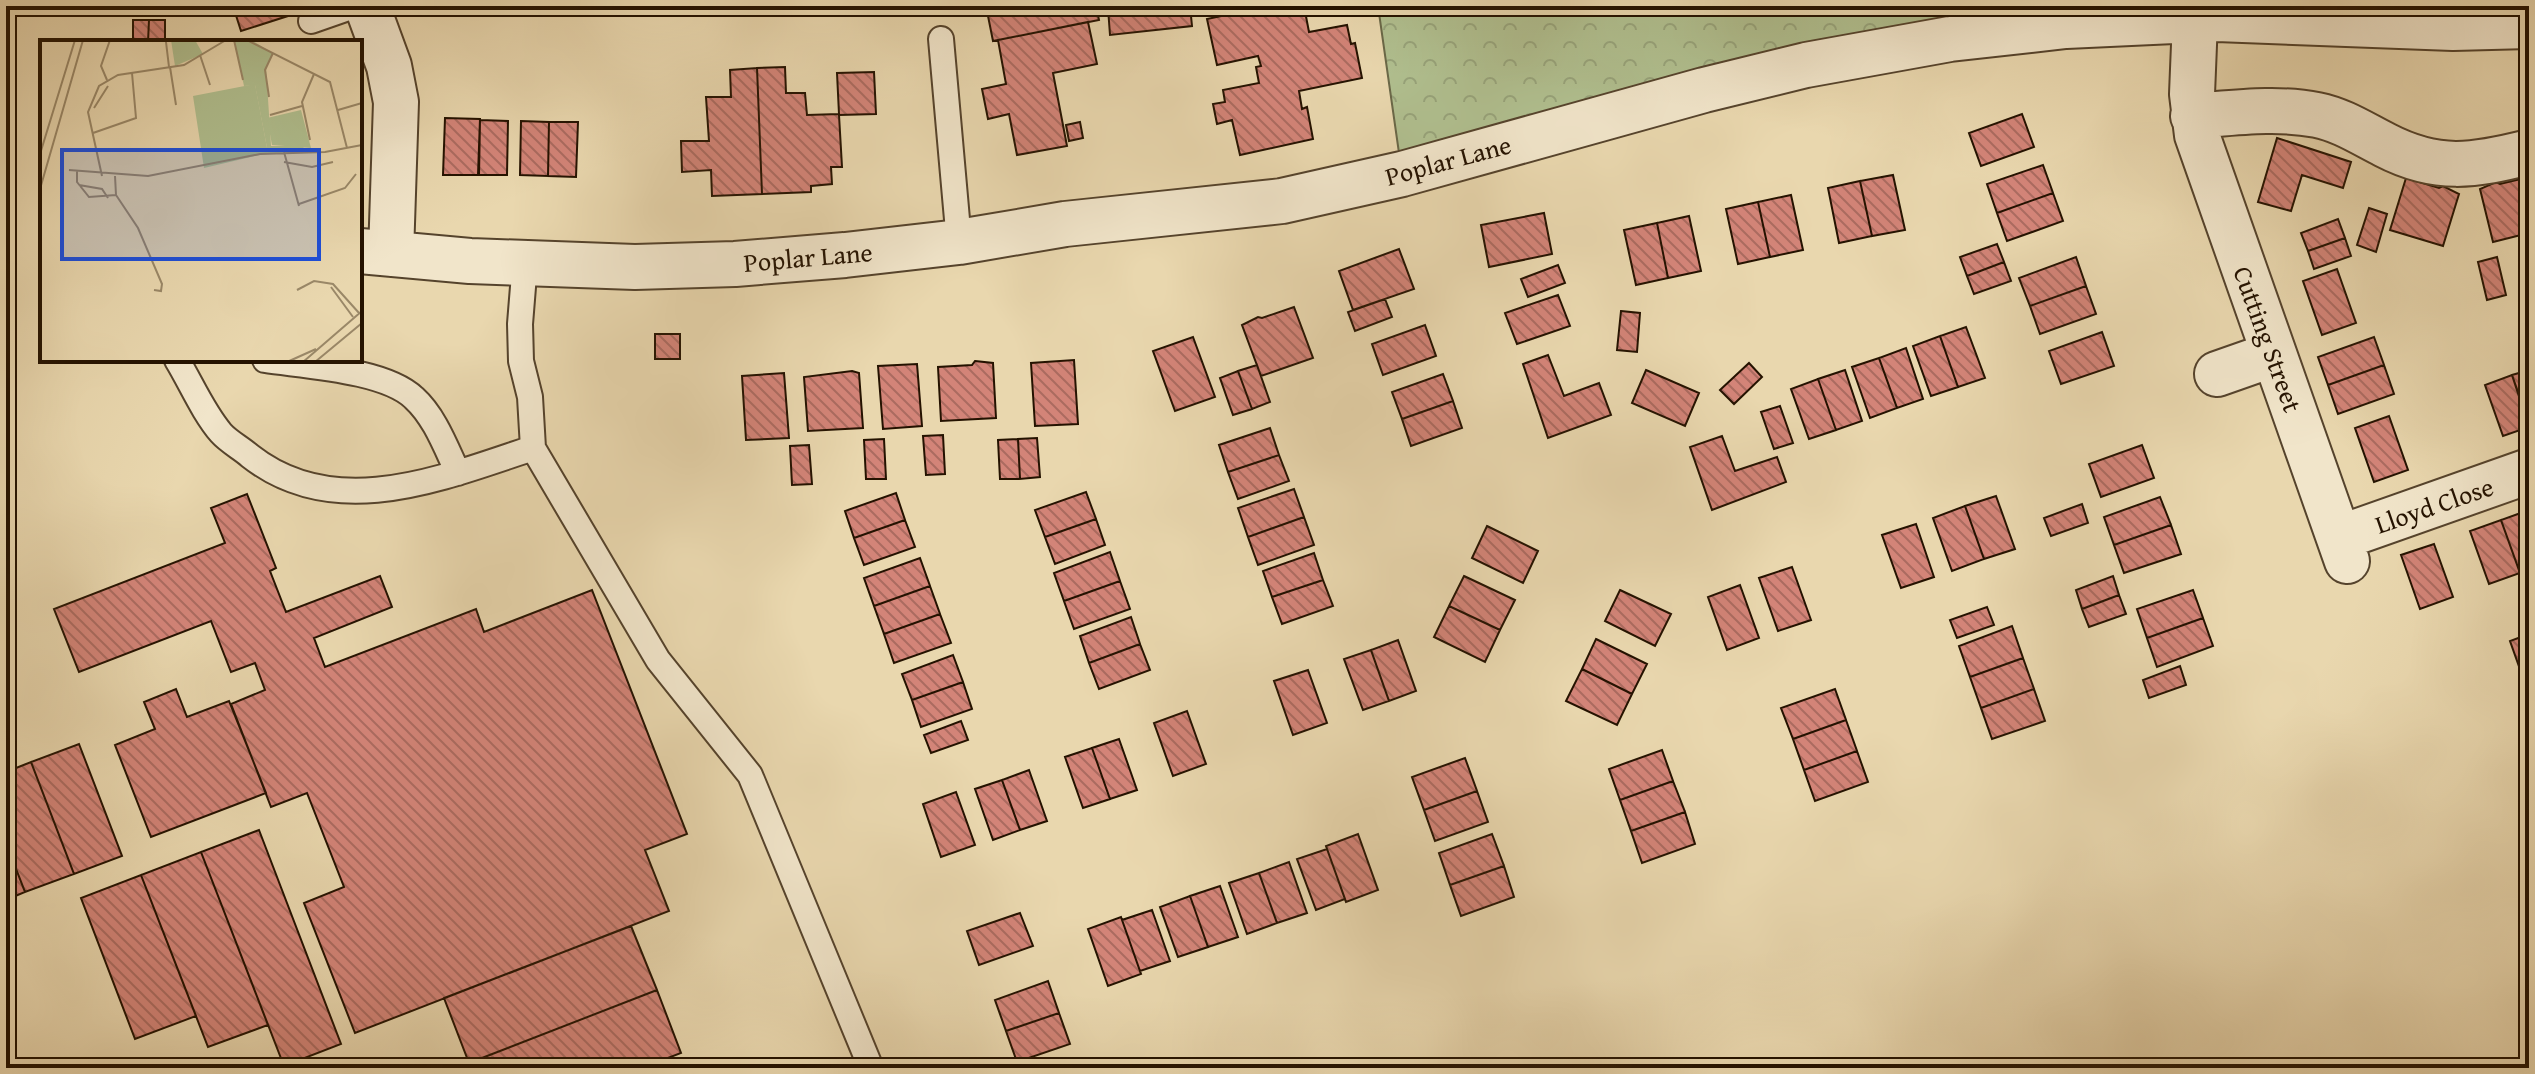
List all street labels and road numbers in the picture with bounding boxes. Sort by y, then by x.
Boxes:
street label: Poplar Lane [1381,124,1515,196]
street label: Poplar Lane [742,232,874,282]
street label: Cutting Street [2224,260,2312,418]
street label: Lloyd Close [2369,467,2499,543]

